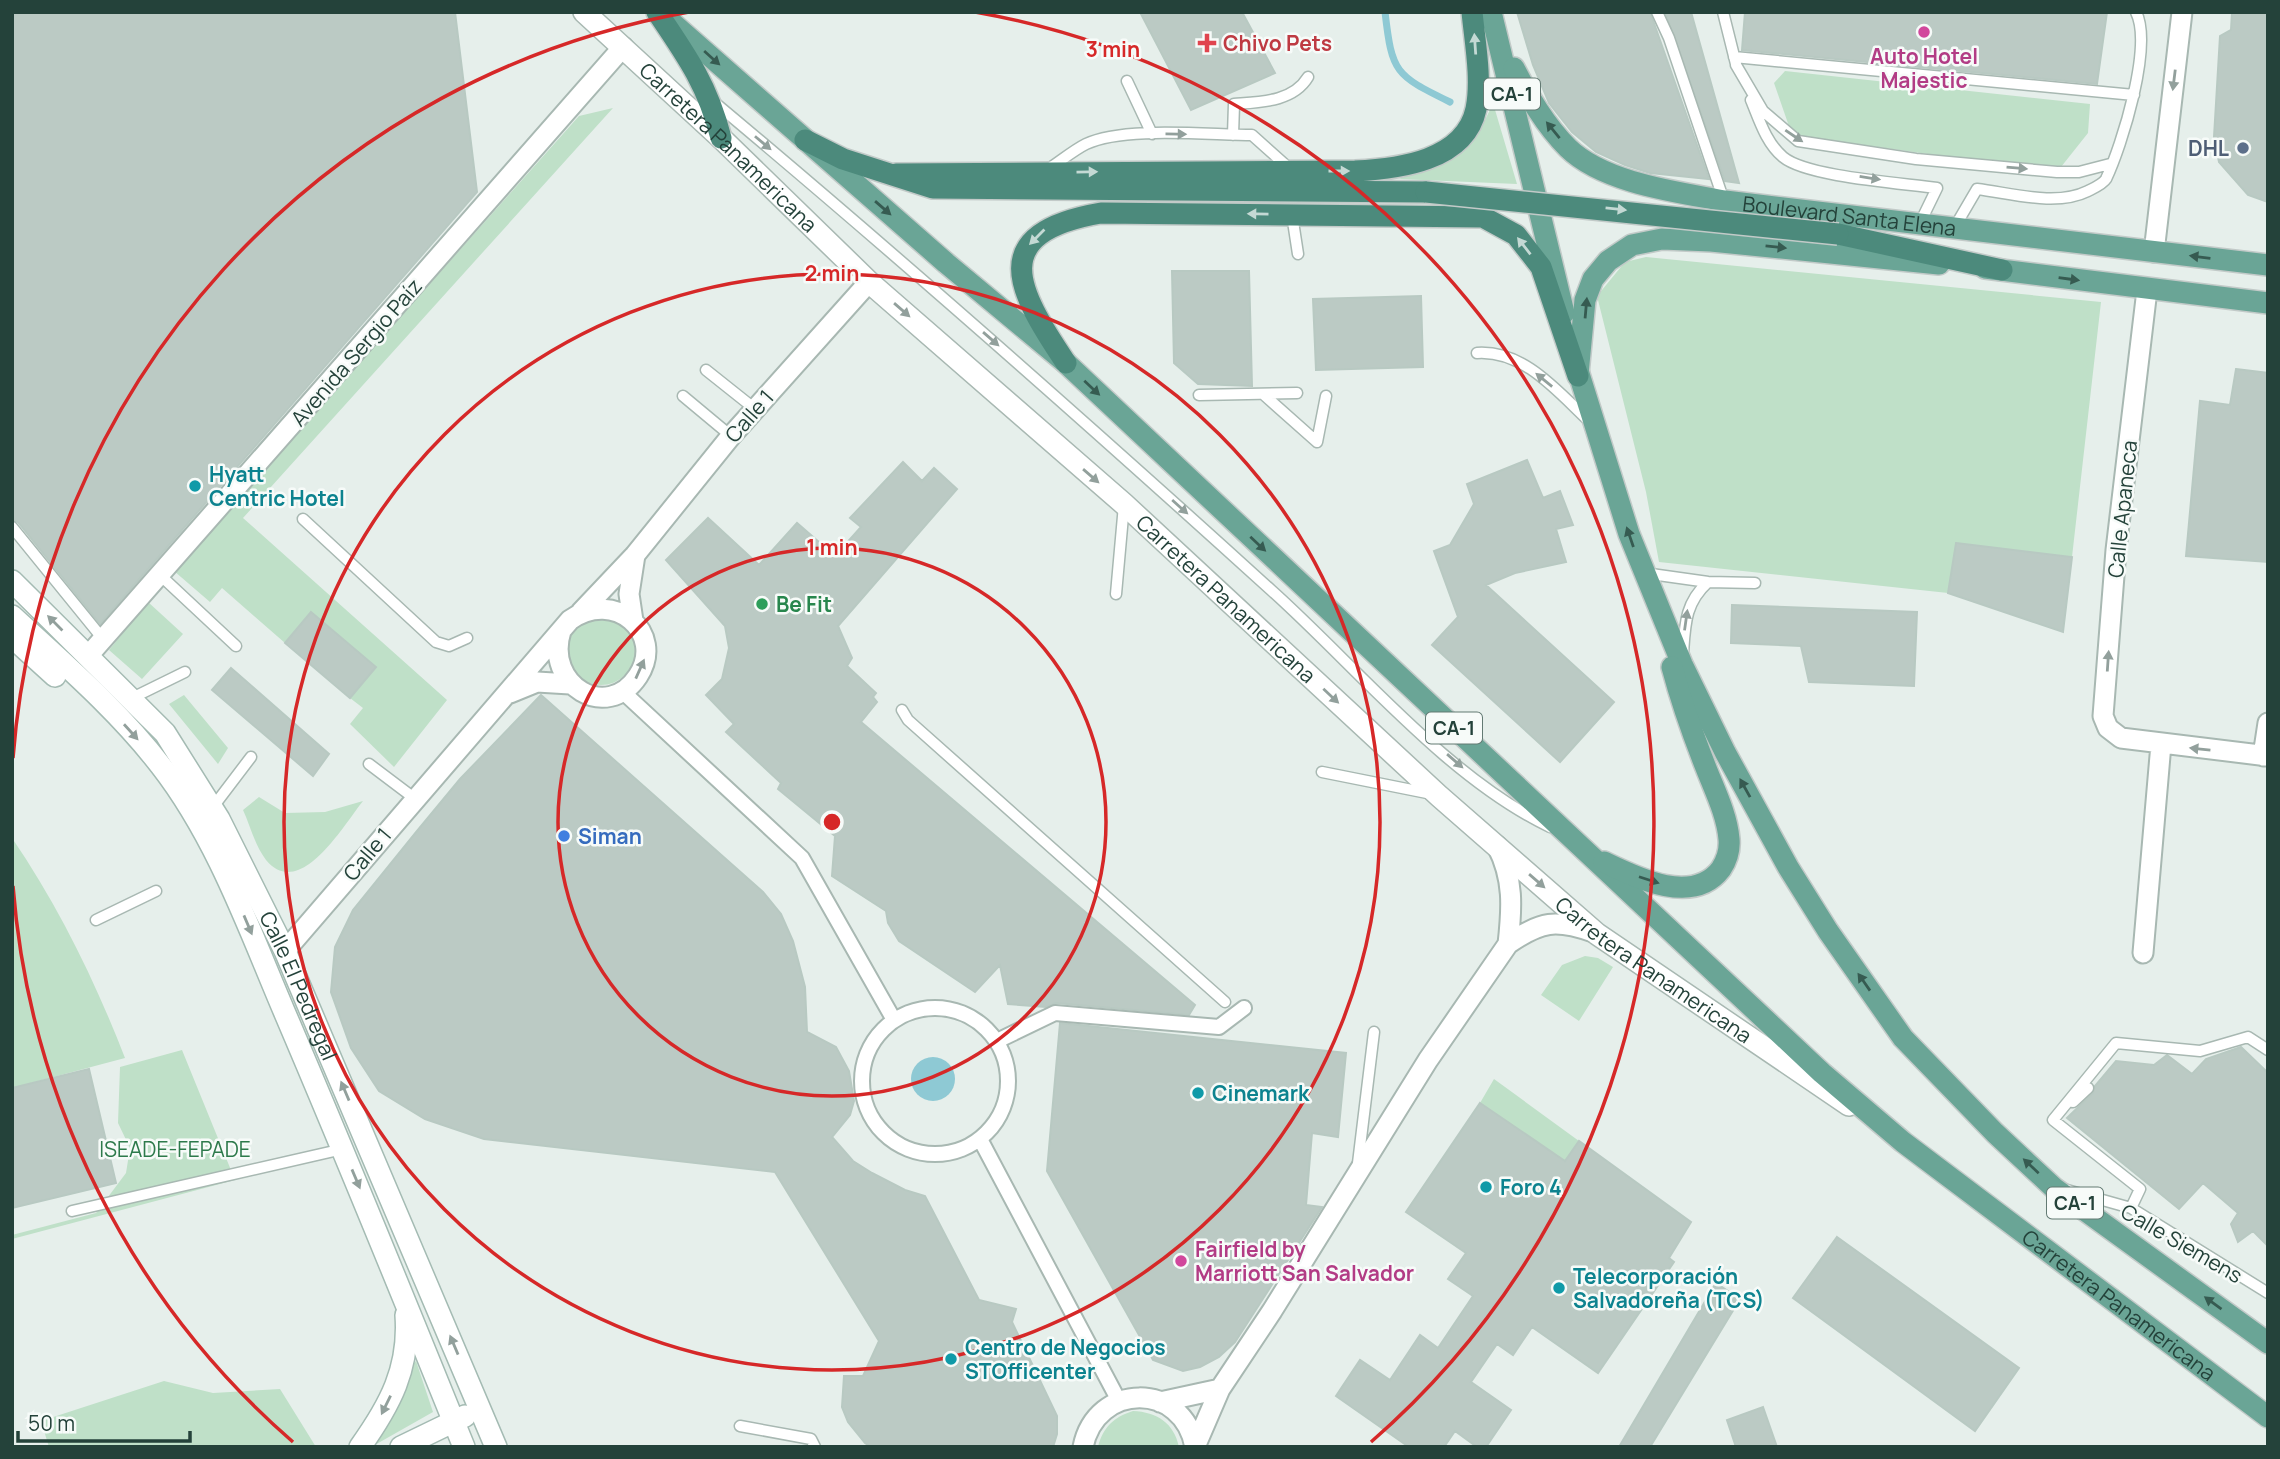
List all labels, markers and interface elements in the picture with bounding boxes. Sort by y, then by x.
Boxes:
marker: Auto Hotel Majestic [1916,24,1932,40]
place label: Chivo Pets [1223,29,1332,57]
marker: Chivo Pets [1197,33,1217,53]
one-way arrow [1469,33,1480,55]
text: 3 min [1086,35,1140,63]
place label: Auto Hotel Majestic [1870,42,1978,94]
one-way arrow [703,49,720,65]
street label: Carretera Panamericana [634,56,824,238]
one-way arrow [2169,69,2180,91]
road number: CA-1 [1484,78,1540,110]
one-way arrow [1546,121,1561,138]
one-way arrow [1165,128,1187,140]
one-way arrow [1784,129,1804,142]
place label: DHL [2188,134,2229,162]
one-way arrow [755,135,772,150]
marker: DHL [2235,140,2251,156]
one-way arrow [2007,163,2029,174]
one-way arrow [1328,165,1350,177]
one-way arrow [1076,166,1098,178]
one-way arrow [1859,173,1881,184]
street label: Boulevard Santa Elena [1741,189,1958,242]
one-way arrow [874,200,891,215]
one-way arrow [1605,204,1627,215]
one-way arrow [1247,208,1269,220]
one-way arrow [1028,229,1045,246]
one-way arrow [1518,237,1532,255]
one-way arrow [1765,242,1787,253]
one-way arrow [2189,252,2211,263]
text: 2 min [805,259,859,287]
street label: Avenida Sergio Paíz [284,272,428,432]
one-way arrow [2058,274,2080,285]
one-way arrow [1580,297,1591,319]
one-way arrow [893,302,911,318]
one-way arrow [983,331,1000,346]
one-way arrow [1535,373,1552,388]
one-way arrow [1084,379,1101,396]
street label: Calle 1 [718,384,780,448]
street label: Calle Apaneca [2101,439,2143,579]
place label: Hyatt Centric Hotel [209,460,345,512]
one-way arrow [1083,468,1100,483]
marker: Hyatt Centric Hotel [187,478,203,494]
one-way arrow [1171,499,1189,515]
street label: Carretera Panamericana [1130,508,1322,689]
one-way arrow [1624,526,1635,547]
text: 1 min [806,533,858,561]
one-way arrow [1249,535,1266,551]
place label: Be Fit [776,590,832,618]
marker: Be Fit [754,596,770,612]
one-way arrow [1681,608,1692,630]
one-way arrow [46,615,63,632]
one-way arrow [2103,650,2114,672]
one-way arrow [634,659,646,679]
one-way arrow [1322,688,1340,704]
road number: CA-1 [1426,712,1482,744]
one-way arrow [122,723,138,740]
one-way arrow [2189,743,2211,754]
one-way arrow [1446,753,1463,768]
one-way arrow [1739,778,1751,798]
centre of rings [820,810,844,834]
street label: Calle 1 [337,822,397,886]
place label: Siman [578,822,642,850]
marker: Siman [556,828,572,844]
one-way arrow [1528,873,1546,889]
one-way arrow [1639,875,1660,886]
street label: Carretera Panamericana [1550,890,1758,1049]
street label: Calle El Pedregal [253,906,344,1064]
one-way arrow [242,915,253,936]
one-way arrow [1857,973,1871,991]
place label: Cinemark [1212,1079,1310,1107]
one-way arrow [339,1080,350,1101]
marker: Cinemark [1190,1085,1206,1101]
park label: ISEADE-FEPADE [99,1135,251,1163]
one-way arrow [2022,1158,2040,1174]
one-way arrow [351,1169,362,1190]
place label: Foro 4 [1500,1173,1562,1201]
marker: Foro 4 [1478,1179,1494,1195]
road number: CA-1 [2047,1188,2103,1218]
street label: Calle Siemens [2116,1197,2248,1289]
street label: Carretera Panamericana [2017,1223,2221,1387]
place label: Fairfield by Marriott San Salvador [1195,1235,1414,1287]
marker: Fairfield by Marriott San Salvador [1173,1253,1189,1269]
place label: Telecorporación Salvadoreña (TCS) [1573,1262,1765,1314]
marker: Telecorporación Salvadoreña (TCS) [1551,1280,1567,1296]
one-way arrow [2204,1295,2222,1310]
place label: Centro de Negocios STOfficenter [965,1333,1166,1385]
one-way arrow [448,1334,459,1355]
marker: Centro de Negocios STOfficenter [943,1351,959,1367]
one-way arrow [380,1395,391,1415]
scale bar [18,1400,189,1444]
text: 50 m [28,1409,75,1437]

